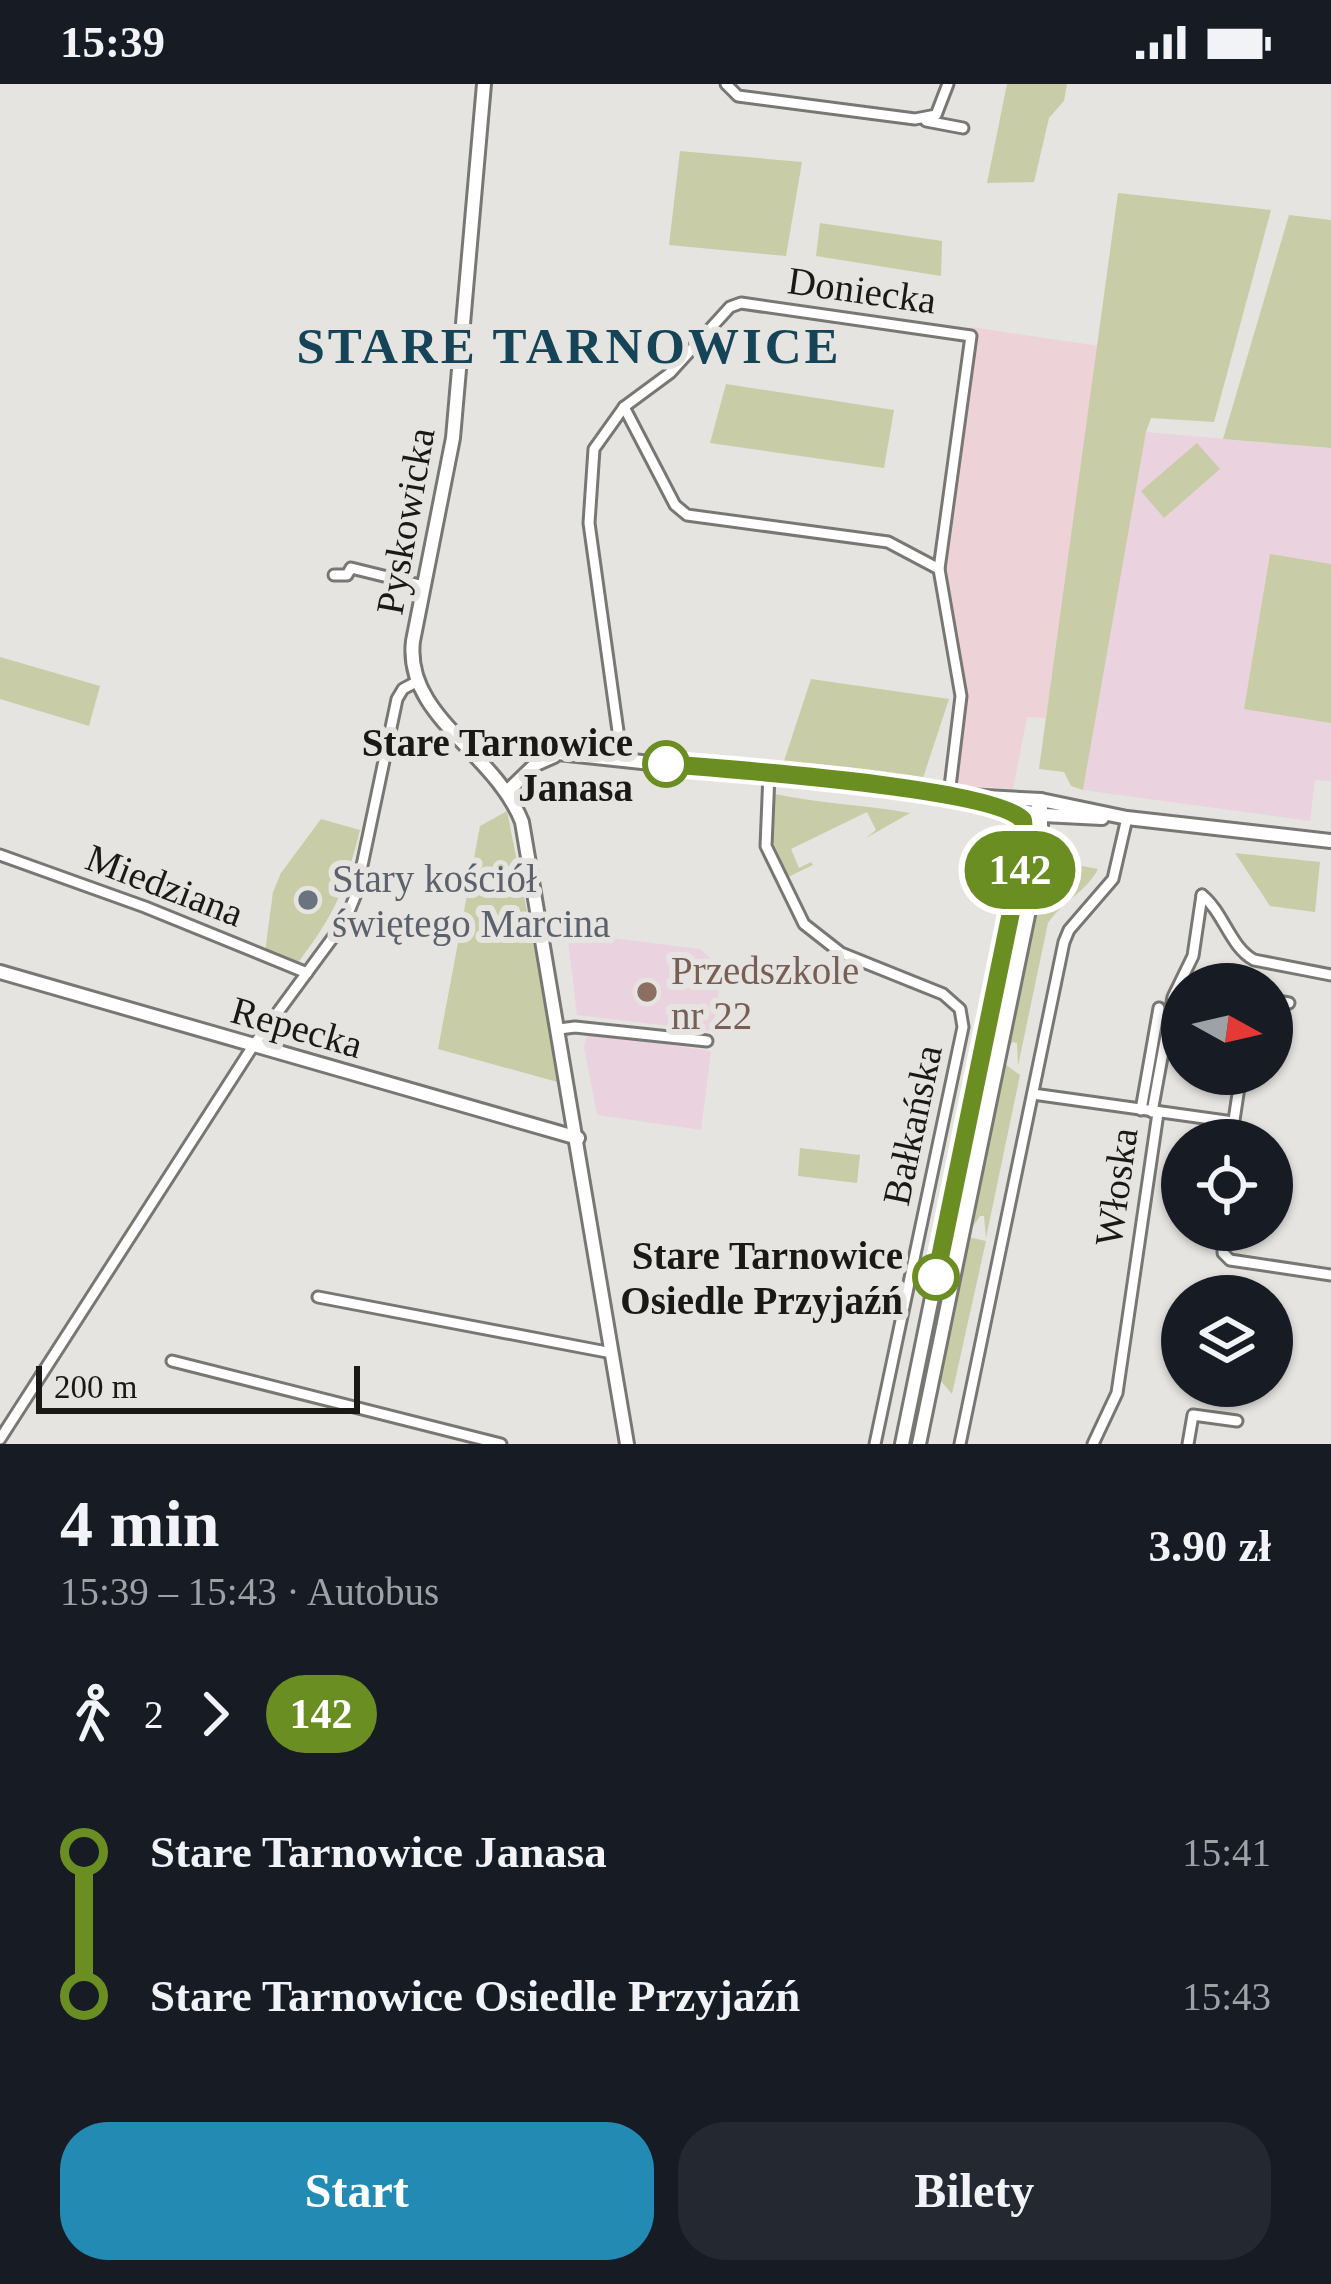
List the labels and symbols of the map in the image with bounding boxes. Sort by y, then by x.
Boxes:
street label: Doniecka [785,258,939,322]
district label: STARE TARNOWICE [296,318,842,374]
street label: Pyskowicka [367,424,444,618]
place label: Stare Tarnowice Janasa [362,721,633,809]
marker: Stare Tarnowice Janasa [644,742,688,786]
line badge: 142 [951,831,1089,909]
street label: Miedziana [80,835,250,935]
place label: Stary kościół świętego Marcina [332,857,610,946]
marker: Stary kościół świętego Marcina [295,887,321,913]
place label: Przedszkole nr 22 [671,949,859,1037]
north arrow [1161,963,1293,1095]
marker: Przedszkole nr 22 [634,979,660,1005]
street label: Repecka [226,988,367,1067]
street label: Bałkańska [874,1041,950,1209]
street label: Włoska [1086,1125,1146,1249]
place label: Stare Tarnowice Osiedle Przyjaźń [620,1234,903,1323]
marker: Stare Tarnowice Osiedle Przyjaźń [914,1255,958,1299]
scale bar [36,1360,360,1413]

